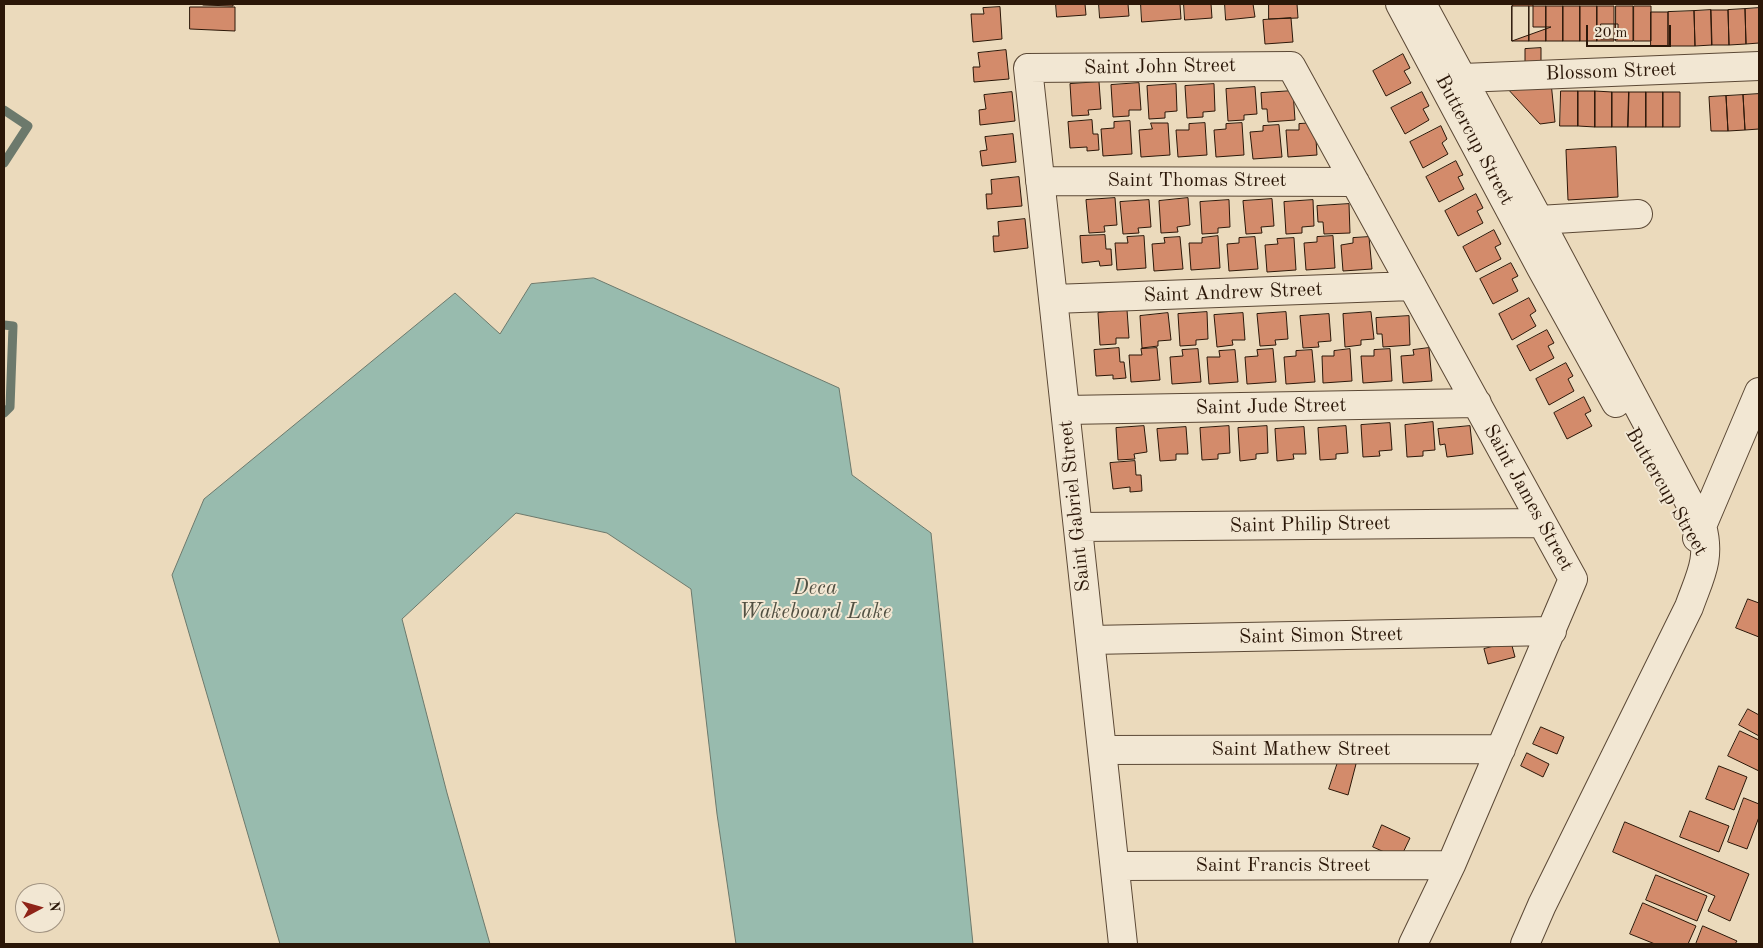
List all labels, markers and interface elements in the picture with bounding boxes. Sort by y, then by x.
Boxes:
scale bar [1588,15,1673,47]
text: 20 m [1594,26,1628,41]
street label: Saint John Street [1084,54,1236,80]
street label: Blossom Street [1545,58,1677,86]
street label: Buttercup Street [1430,71,1518,209]
street label: Saint Thomas Street [1107,169,1287,193]
street label: Saint Andrew Street [1143,278,1323,308]
street label: Saint Jude Street [1195,394,1347,420]
street label: Saint Gabriel Street [1054,419,1096,593]
street label: Saint James Street [1478,420,1578,576]
street label: Buttercup Street [1620,424,1712,560]
street label: Saint Philip Street [1229,512,1391,538]
water label: Deca Wakeboard Lake [739,575,891,625]
street label: Saint Simon Street [1239,623,1403,649]
street label: Saint Mathew Street [1212,738,1390,762]
street label: Saint Francis Street [1196,854,1370,878]
north arrow [15,883,65,933]
text: N [46,900,61,913]

